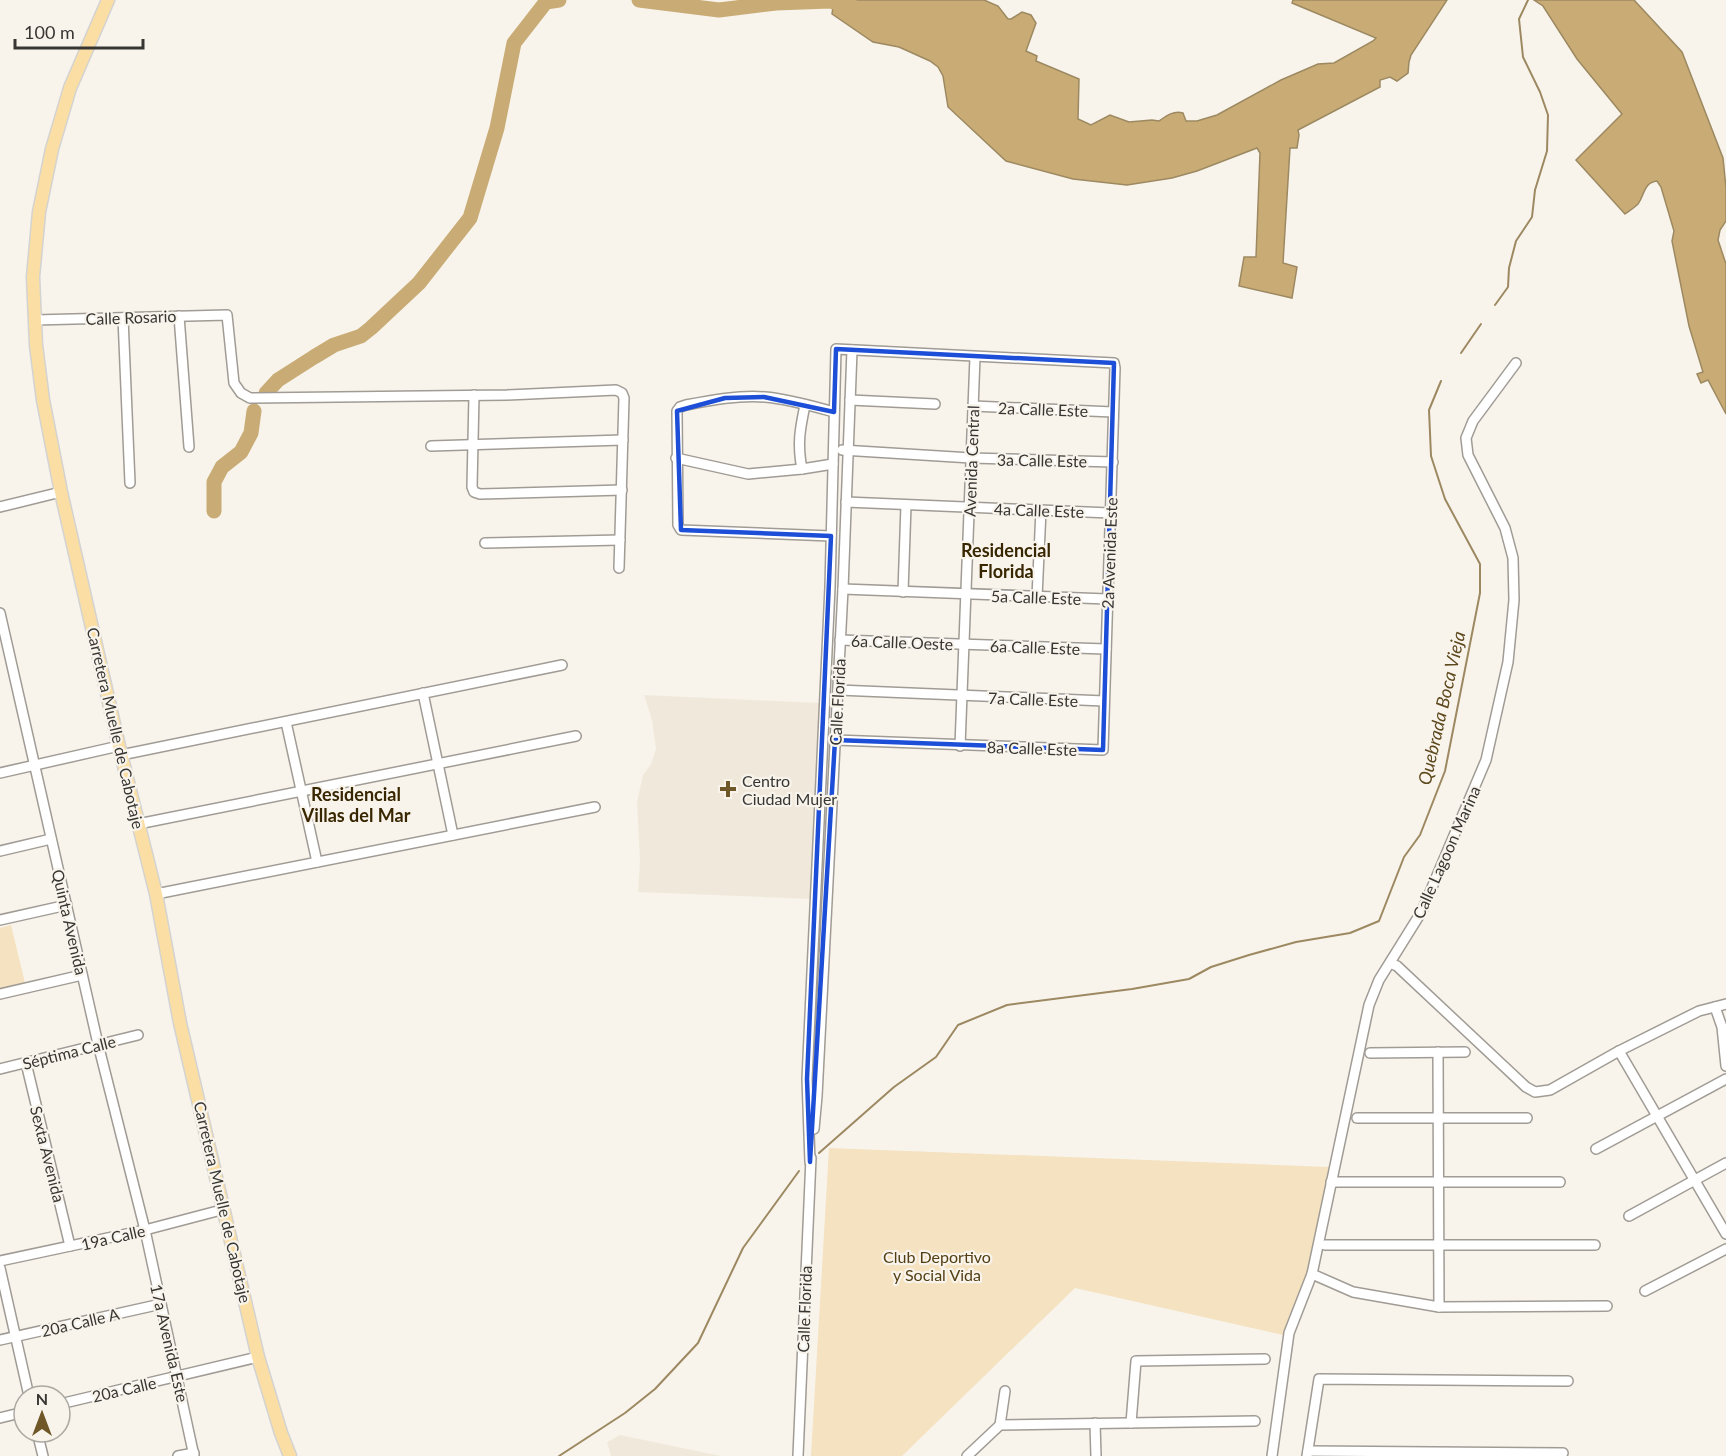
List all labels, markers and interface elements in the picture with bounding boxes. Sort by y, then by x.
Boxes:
scale bar [15,12,142,50]
text: 100 m [24,21,75,43]
street label: Calle Rosario [85,306,177,328]
street label: 2a Calle Este [998,398,1088,420]
street label: Avenida Central [960,405,982,517]
street label: 3a Calle Este [997,450,1087,470]
street label: 2a Avenida Este [1098,497,1120,609]
street label: 4a Calle Este [994,499,1084,521]
district label: Residencial Florida [961,539,1051,582]
street label: 5a Calle Este [991,586,1081,608]
street label: Carretera Muelle de Cabotaje [84,625,148,831]
water label: Quebrada Boca Vieja [1413,629,1469,787]
street label: 6a Calle Oeste [851,631,953,653]
street label: 6a Calle Este [990,636,1080,658]
street label: Calle Florida [825,658,849,746]
street label: 7a Calle Este [988,688,1078,710]
street label: 8a Calle Este [987,737,1077,759]
place label: Centro Ciudad Mujer [742,771,837,808]
marker: Centro Ciudad Mujer [719,780,737,798]
district label: Residencial Villas del Mar [301,783,411,826]
street label: Calle Lagoon Marina [1408,783,1484,921]
street label: Quinta Avenida [49,867,91,977]
street label: Séptima Calle [20,1031,118,1073]
street label: Carretera Muelle de Cabotaje [191,1099,255,1305]
street label: Sexta Avenida [27,1104,69,1204]
street label: 19a Calle [79,1220,147,1254]
park label: Club Deportivo y Social Vida [883,1247,991,1284]
street label: Calle Florida [793,1265,815,1353]
street label: 17a Avenida Este [147,1282,193,1404]
street label: 20a Calle A [39,1304,121,1340]
street label: 20a Calle [90,1372,158,1406]
north arrow [12,1384,72,1444]
text: N [36,1389,48,1408]

